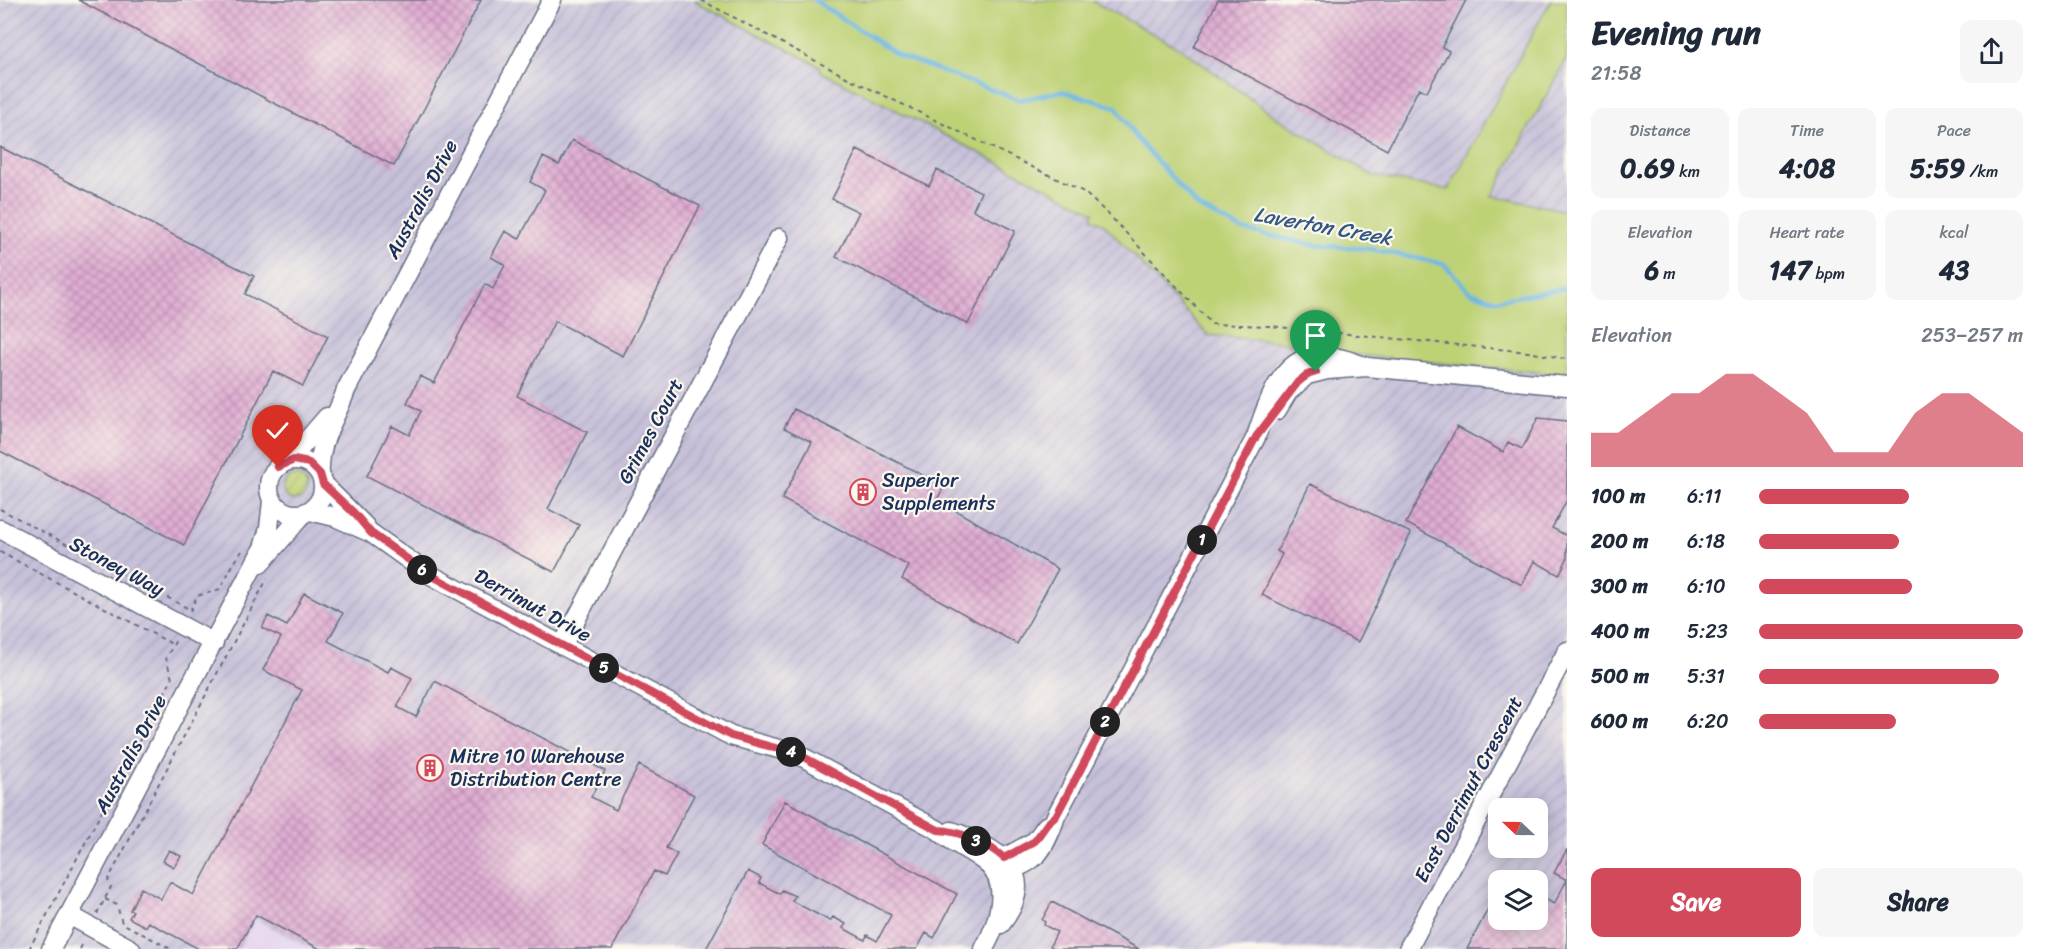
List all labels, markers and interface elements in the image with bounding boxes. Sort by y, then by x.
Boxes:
text: Evening run [1591,4,1761,62]
button: share [1960,20,2023,83]
text: 21:58 [1591,56,1641,91]
text: Distance [1630,116,1690,145]
text: Time [1790,116,1824,145]
text: Pace [1937,116,1971,145]
street label: Australis Drive [375,133,468,266]
text: 0.69 [1620,145,1675,191]
text: 4:08 [1779,145,1835,191]
text: 5:59 [1910,145,1965,191]
text: km [1675,157,1700,186]
text: /km [1965,157,1998,186]
water label: Laverton Creek [1251,195,1397,257]
text: Elevation [1628,218,1692,247]
text: Heart rate [1769,218,1845,247]
text: kcal [1939,218,1969,247]
text: 6 [1644,247,1659,293]
text: 147 [1769,247,1811,293]
text: 43 [1939,247,1969,293]
text: m [1659,259,1676,288]
text: bpm [1811,259,1845,288]
pin [1290,310,1341,372]
text: Elevation [1591,318,1672,353]
text: 253–257 m [1921,318,2023,353]
icon: arrive [1299,319,1332,352]
street label: Grimes Court [608,372,693,490]
pin [252,405,303,467]
icon: check [261,414,294,447]
place label: Superior Supplements [882,463,996,521]
building icon: Superior Supplements [848,477,878,507]
text: 100 m [1591,479,1645,514]
text: 6:11 [1687,479,1722,514]
text: 200 m [1591,524,1648,559]
text: 6:18 [1687,524,1725,559]
pin: 1 [1187,525,1217,555]
text: 1 [1199,525,1205,554]
street label: Stoney Way [63,527,171,607]
pin: 6 [407,555,437,585]
text: 6 [417,555,427,584]
street label: Derrimut Drive [468,559,598,652]
text: 300 m [1591,569,1648,604]
text: 6:10 [1687,569,1726,604]
text: 400 m [1591,614,1649,649]
text: 5:23 [1687,614,1728,649]
pin: 5 [589,653,619,683]
text: 5 [599,653,609,682]
text: 500 m [1591,659,1649,694]
text: 5:31 [1687,659,1725,694]
street label: Australis Drive [84,688,177,821]
street label: East Derrimut Crescent [1404,689,1533,889]
text: 600 m [1591,704,1648,739]
text: 6:20 [1687,704,1729,739]
pin: 2 [1090,707,1120,737]
text: 2 [1100,707,1110,736]
pin: 4 [776,737,806,767]
text: 4 [786,737,796,766]
place label: Mitre 10 Warehouse Distribution Centre [450,739,624,797]
building icon: Mitre 10 Warehouse Distribution Centre [415,753,445,783]
north arrow [1488,798,1548,858]
map controls [1488,798,1548,930]
pin: 3 [961,826,991,856]
text: 3 [972,826,980,855]
button: Save [1591,868,1801,937]
button: Share [1813,868,2023,937]
button: layers [1488,870,1548,930]

